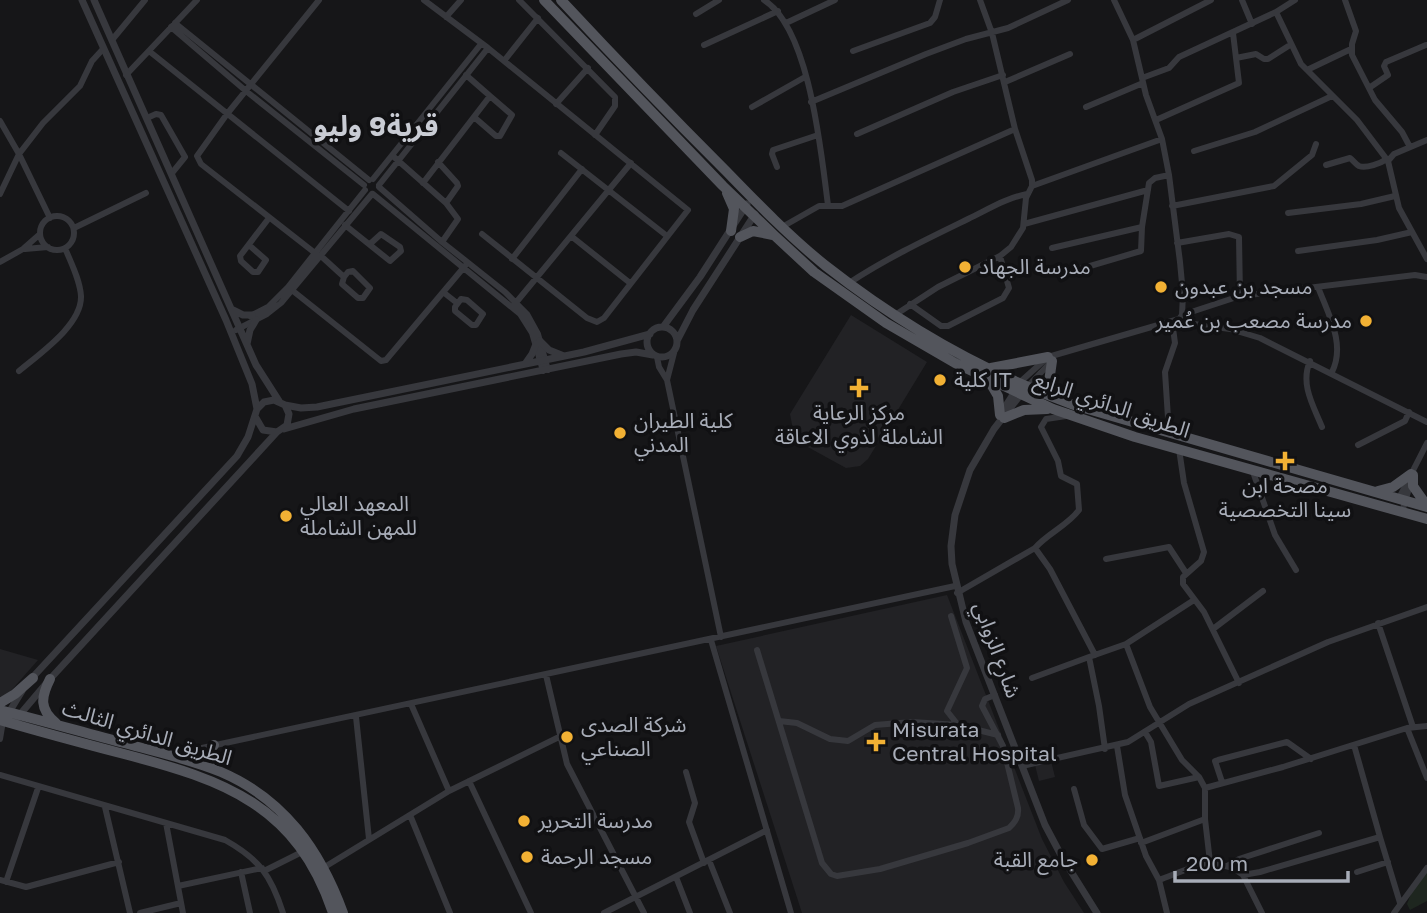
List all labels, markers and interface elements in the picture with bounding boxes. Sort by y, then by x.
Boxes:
district label: قرية9 وليو [314,109,438,143]
place label: مدرسة الجهاد [979,253,1091,279]
marker: مدرسة الجهاد [957,259,973,275]
place label: مسجد بن عبدون [1175,273,1313,299]
marker: مسجد بن عبدون [1153,279,1169,295]
place label: مدرسة مصعب بن عُمير [1155,307,1352,333]
marker: مدرسة مصعب بن عُمير [1358,313,1374,329]
street label: الطريق الدائري الرابع [1030,365,1194,447]
place label: كلية IT [954,366,1012,392]
marker: كلية IT [932,372,948,388]
marker: مركز الرعاية الشاملة لذوي الاعاقة [849,378,869,398]
place label: مركز الرعاية الشاملة لذوي الاعاقة [775,399,943,453]
place label: كلية الطيران المدني [634,407,733,461]
marker: كلية الطيران المدني [612,425,628,441]
marker: مصحة ابن سينا التخصصية [1275,451,1295,471]
place label: مصحة ابن سينا التخصصية [1219,472,1351,522]
place label: المعهد العالي للمهن الشامله [300,490,417,540]
marker: المعهد العالي للمهن الشامله [278,508,294,524]
street label: شارع الزوابي [965,598,1027,703]
street label: الطريق الدائري الثالث [58,694,235,774]
place label: شركة الصدى الصناعي [581,711,687,765]
place label: Misurata Central Hospital [892,716,1057,766]
marker: شركة الصدى الصناعي [559,729,575,745]
marker: Misurata Central Hospital [866,732,886,752]
place label: مدرسة التحرير [537,807,653,833]
marker: مدرسة التحرير [516,813,532,829]
scale bar [1175,839,1348,883]
place label: مسجد الرحمة [541,843,652,869]
place label: جامع القبة [994,846,1078,875]
marker: مسجد الرحمة [519,849,535,865]
text: 200 m [1186,850,1248,876]
marker: جامع القبة [1084,852,1100,868]

